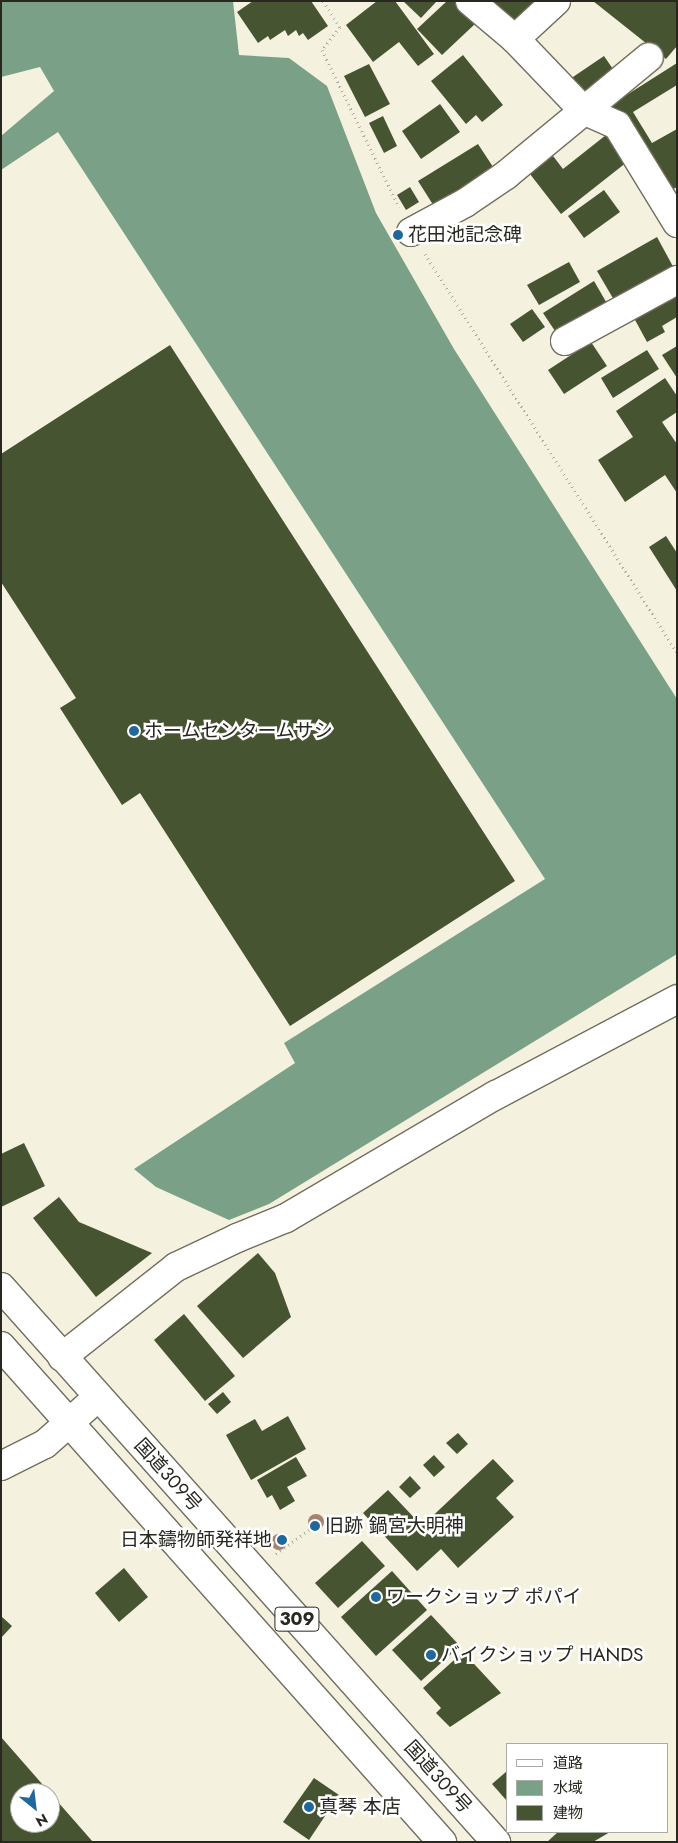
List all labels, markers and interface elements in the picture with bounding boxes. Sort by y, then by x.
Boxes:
place label: 花田池記念碑 [408,224,522,246]
marker: 花田池記念碑 [392,229,404,241]
place label: ホームセンタームサシ [144,720,334,742]
marker: ホームセンタームサシ [128,725,140,737]
street label: 国道309号 [130,1434,206,1516]
place label: 旧跡 鍋宮大明神 [325,1515,464,1537]
marker: 旧跡 鍋宮大明神 [309,1520,321,1532]
place label: 日本鑄物師発祥地 [120,1529,272,1551]
marker: 日本鑄物師発祥地 [276,1534,288,1546]
place label: ワークショップ ポパイ [386,1586,582,1608]
marker: ワークショップ ポパイ [370,1591,382,1603]
road number: 309 [273,1604,321,1635]
place label: バイクショップ HANDS [441,1644,644,1666]
marker: バイクショップ HANDS [425,1649,437,1661]
street label: 国道309号 [400,1736,476,1818]
legend [506,1743,668,1833]
text: 道路 [553,1752,583,1774]
text: 水域 [553,1777,583,1799]
north arrow [10,1783,60,1833]
place label: 真琴 本店 [319,1796,401,1818]
marker: 真琴 本店 [303,1801,315,1813]
text: 建物 [553,1802,583,1824]
text: N [32,1809,52,1832]

